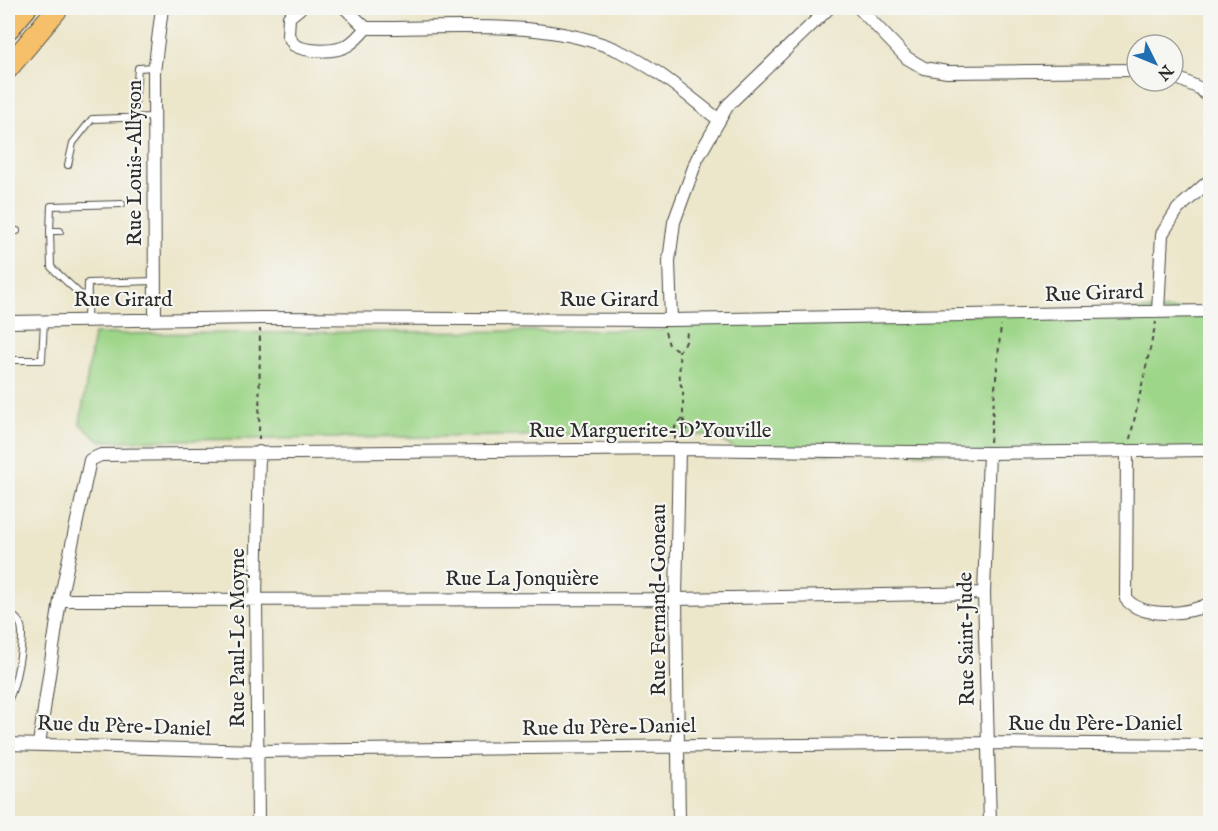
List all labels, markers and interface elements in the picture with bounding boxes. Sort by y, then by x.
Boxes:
north arrow [1125,33,1185,93]
text: N [1152,59,1177,84]
street label: Rue Louis-Allyson [122,80,149,246]
street label: Rue Girard [1044,279,1145,309]
street label: Rue Girard [74,287,173,314]
street label: Rue Girard [560,287,659,314]
street label: Rue Marguerite-D'Youville [528,418,772,445]
street label: Rue Fernand-Goneau [646,504,673,696]
street label: Rue Paul-Le Moyne [225,548,252,728]
street label: Rue La Jonquière [445,566,599,593]
street label: Rue Saint-Jude [952,571,982,706]
street label: Rue du Père-Daniel [36,710,212,744]
street label: Rue du Père-Daniel [1008,711,1182,738]
street label: Rue du Père-Daniel [522,713,697,743]

